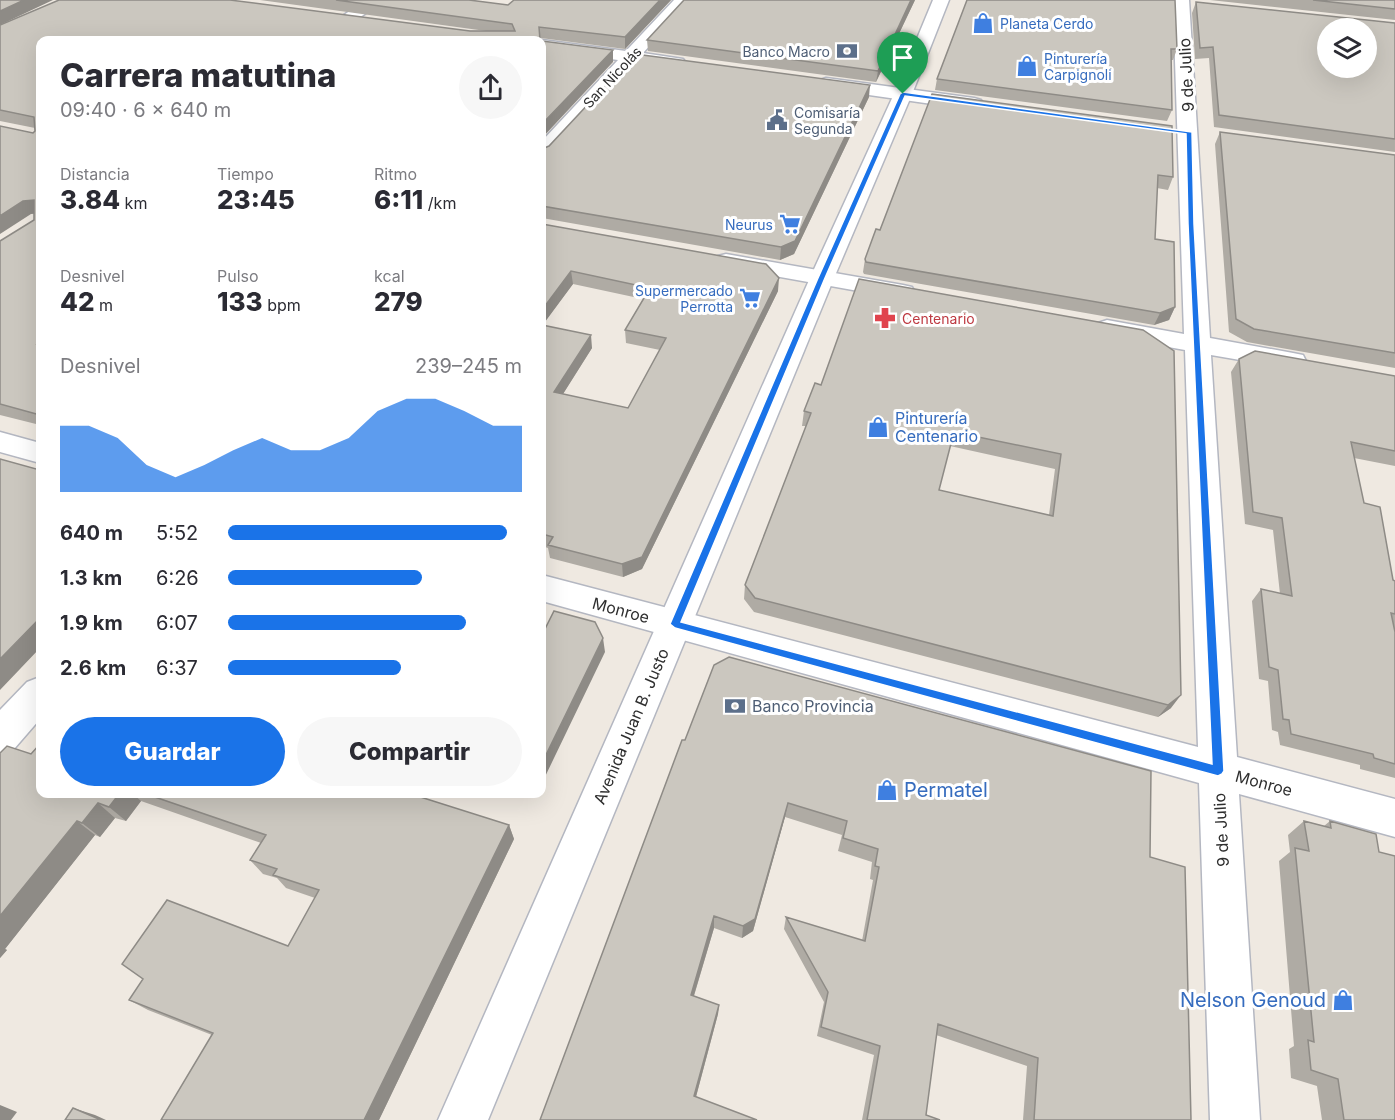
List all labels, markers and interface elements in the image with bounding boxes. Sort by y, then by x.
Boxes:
shop icon: Planeta Cerdo [971,11,995,35]
place label: Planeta Cerdo [1000,15,1093,32]
map controls [1317,18,1377,78]
button: layers [1317,18,1377,78]
pin [877,32,928,94]
street label: 9 de Julio [1174,38,1198,112]
bank icon: Banco Macro [835,39,859,63]
icon: arrive [886,41,919,74]
street label: San Nicolás [579,43,645,111]
place label: Banco Macro [742,43,830,60]
place label: Pinturería Carpignoli [1044,50,1112,83]
shop icon: Pinturería Carpignoli [1015,54,1039,78]
text: Carrera matutina [60,55,336,95]
button: share [459,56,522,119]
text: 09:40 · 6 × 640 m [60,98,231,122]
place label: Comisaría Segunda [794,104,860,137]
public building icon: Comisaría Segunda [765,108,789,132]
text: Distancia [60,164,130,184]
text: Tiempo [217,164,274,184]
text: Ritmo [374,164,417,184]
text: 3.84 [60,184,120,215]
text: 23:45 [217,184,295,215]
text: 6:11 [374,184,423,215]
text: km [120,193,147,213]
text: /km [423,193,456,213]
supermarket icon: Neurus [778,212,802,236]
place label: Neurus [725,216,773,233]
text: Desnivel [60,266,125,286]
text: Pulso [217,266,259,286]
text: kcal [374,266,405,286]
place label: Supermercado Perrotta [635,282,733,315]
text: 42 [60,286,94,317]
text: 133 [217,286,263,317]
text: 279 [374,286,423,317]
supermarket icon: Supermercado Perrotta [738,286,762,310]
text: m [94,295,113,315]
text: bpm [263,295,301,315]
pharmacy icon: Centenario [873,306,897,330]
place label: Centenario [902,310,975,327]
text: Desnivel [60,354,141,378]
text: 239–245 m [415,354,522,378]
place label: Pinturería Centenario [895,408,978,446]
shop icon: Pinturería Centenario [866,415,890,439]
text: 640 m [60,521,123,545]
text: 5:52 [156,521,198,545]
text: 1.3 km [60,566,122,590]
text: 6:26 [156,566,199,590]
street label: Monroe [590,593,652,627]
text: 1.9 km [60,611,123,635]
text: 6:07 [156,611,198,635]
street label: Avenida Juan B. Justo [589,645,673,807]
text: 2.6 km [60,656,126,680]
text: 6:37 [156,656,198,680]
bank icon: Banco Provincia [723,694,747,718]
place label: Banco Provincia [752,696,874,716]
button: Guardar [60,717,285,786]
button: Compartir [297,717,522,786]
street label: Monroe [1233,766,1295,800]
shop icon: Permatel [875,778,899,802]
place label: Permatel [904,778,988,802]
street label: 9 de Julio [1209,793,1233,867]
place label: Nelson Genoud [1180,988,1326,1012]
shop icon: Nelson Genoud [1331,988,1355,1012]

